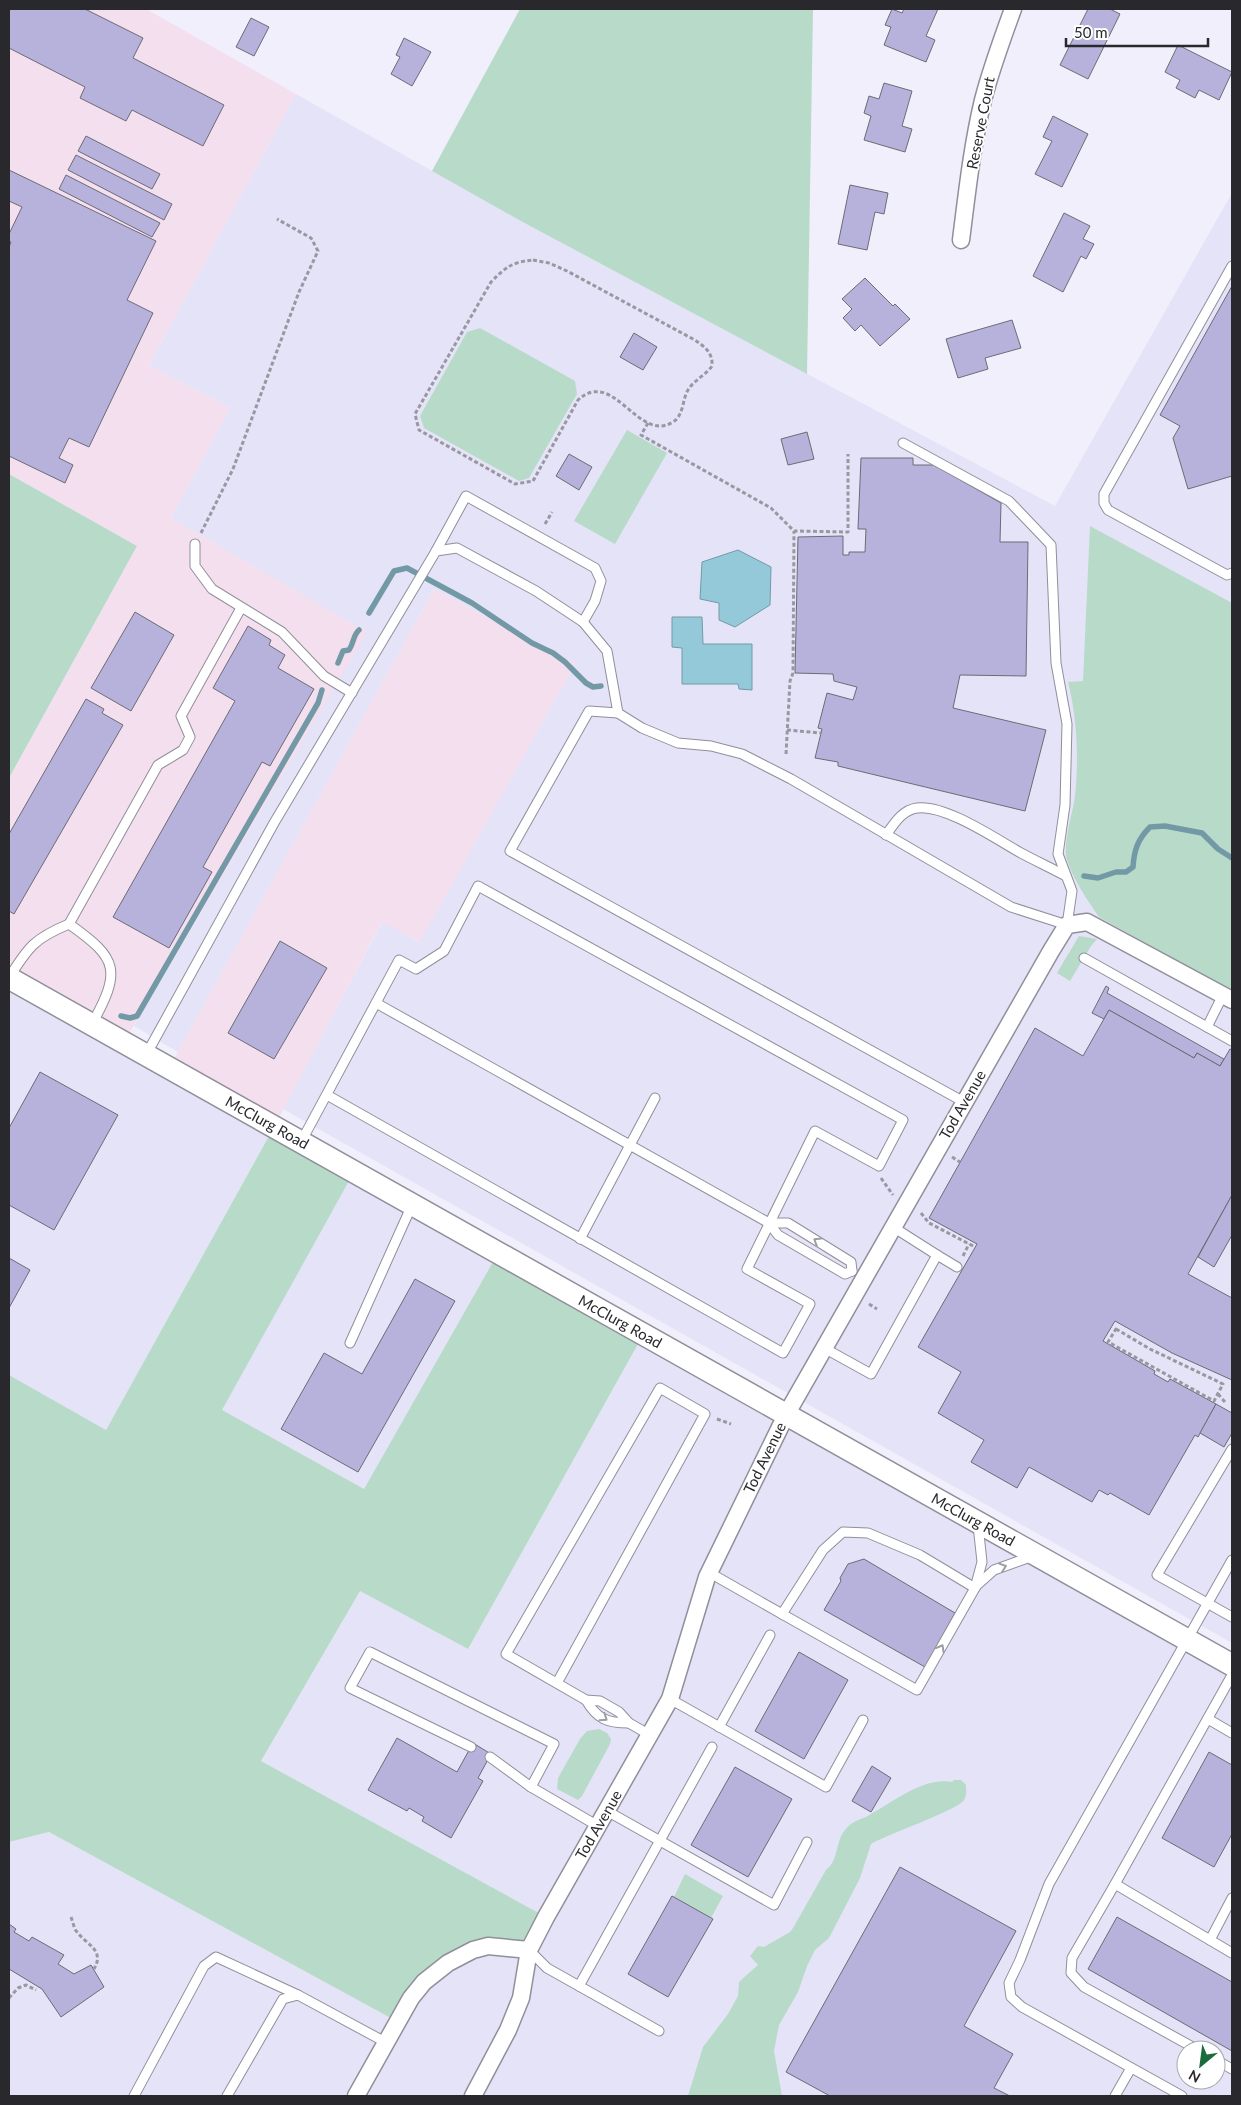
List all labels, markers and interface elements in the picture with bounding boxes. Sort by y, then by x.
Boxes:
scale bar [1066,15,1208,47]
text: 50 m [1074,23,1108,41]
street label: Reserve Court [962,75,998,170]
street label: Tod Avenue [935,1067,989,1142]
street label: McClurg Road [223,1092,312,1152]
one-way arrow [813,1238,822,1247]
street label: McClurg Road [576,1291,665,1351]
street label: Tod Avenue [739,1419,789,1496]
street label: McClurg Road [929,1489,1018,1549]
one-way arrow [998,1563,1007,1573]
one-way arrow [935,1644,945,1653]
one-way arrow [598,1712,608,1721]
street label: Tod Avenue [571,1787,625,1862]
north arrow [1176,2040,1226,2090]
text: N [1186,2067,1203,2087]

